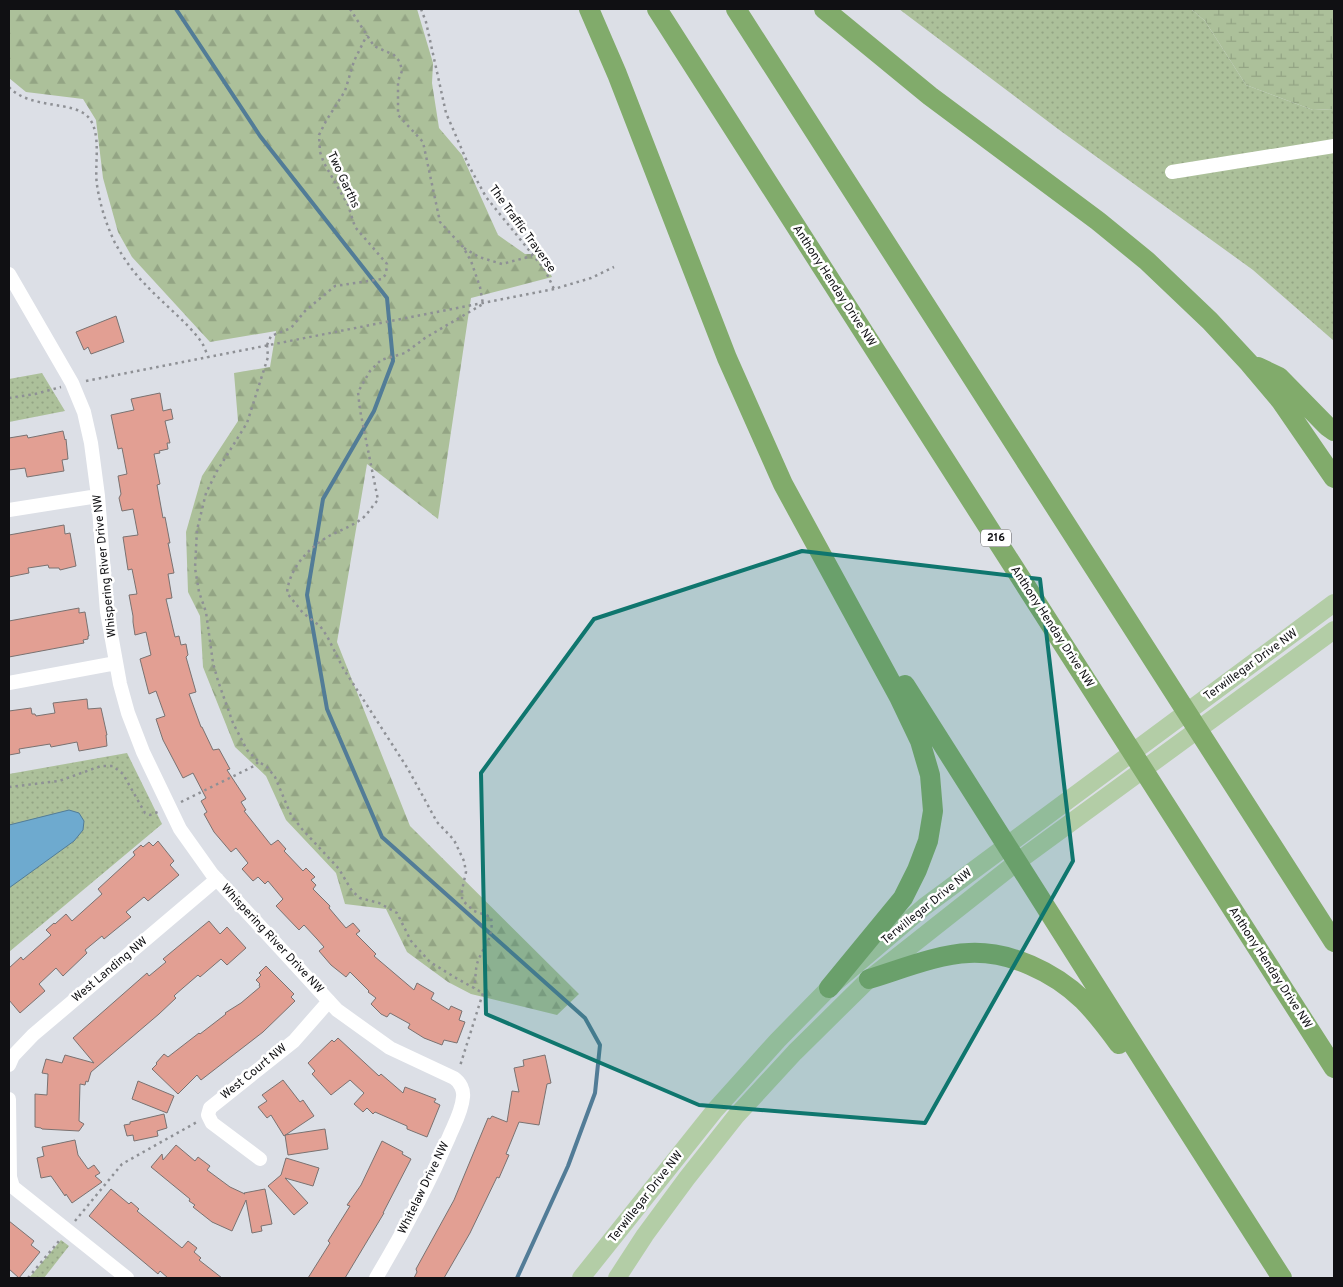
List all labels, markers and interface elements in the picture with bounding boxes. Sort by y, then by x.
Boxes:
street label: Two Garths [323,149,363,211]
street label: The Traffic Traverse [485,182,559,276]
street label: Anthony Henday Drive NW [789,222,879,350]
street label: Whispering River Drive NW [90,494,120,638]
road number: 216 [981,530,1011,546]
street label: Anthony Henday Drive NW [1007,563,1097,691]
street label: Terwillegar Drive NW [1201,626,1301,704]
street label: Terwillegar Drive NW [878,865,976,949]
street label: Whispering River Drive NW [217,881,327,997]
street label: Anthony Henday Drive NW [1225,904,1315,1032]
street label: West Landing NW [69,934,151,1006]
street label: West Court NW [217,1040,291,1104]
street label: Whitelaw Drive NW [395,1139,453,1237]
street label: Terwillegar Drive NW [605,1148,687,1246]

